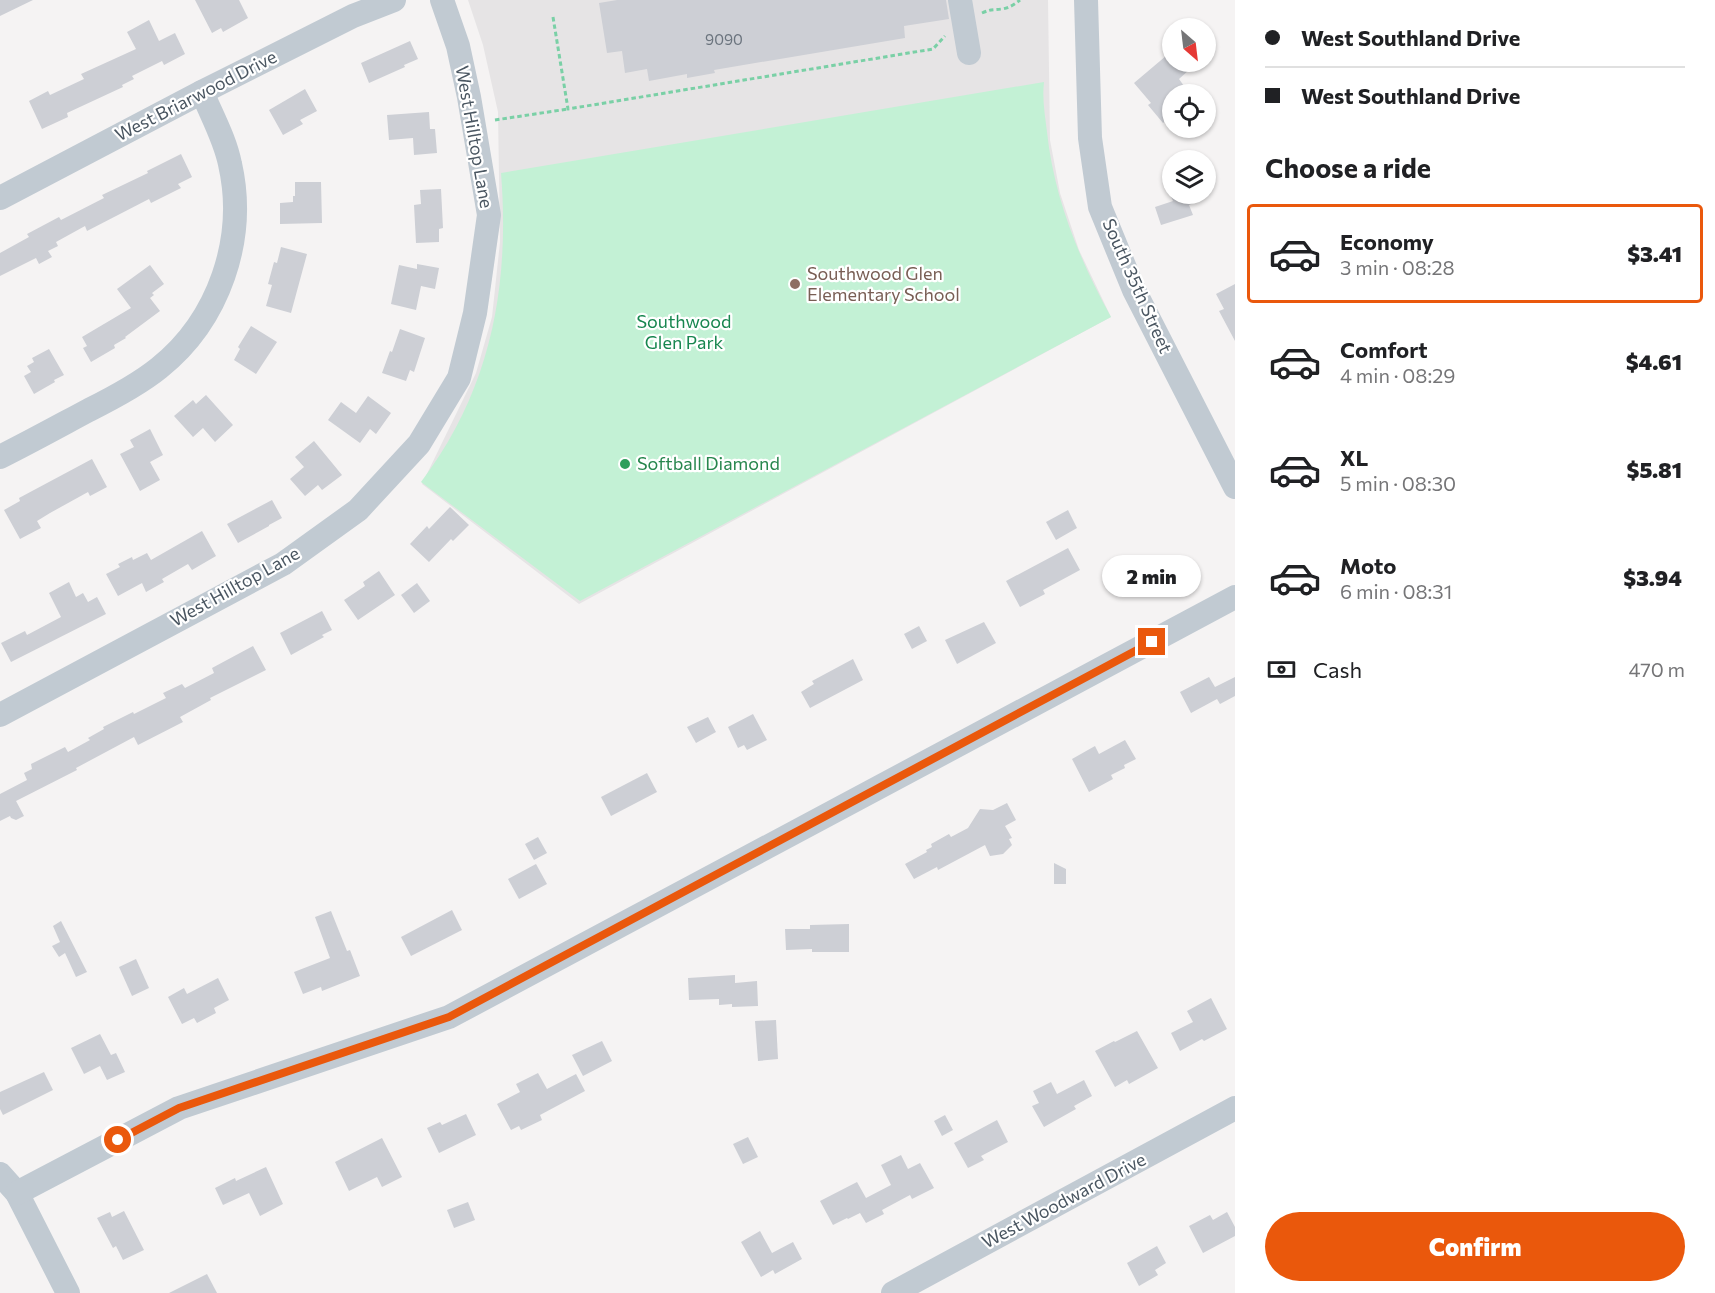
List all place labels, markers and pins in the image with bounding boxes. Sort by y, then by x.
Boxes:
place label: Southwood Glen Elementary School [807,262,960,305]
marker: Southwood Glen Elementary School [788,277,802,291]
place label: Softball Diamond [637,452,780,474]
marker: Softball Diamond [618,457,632,471]

